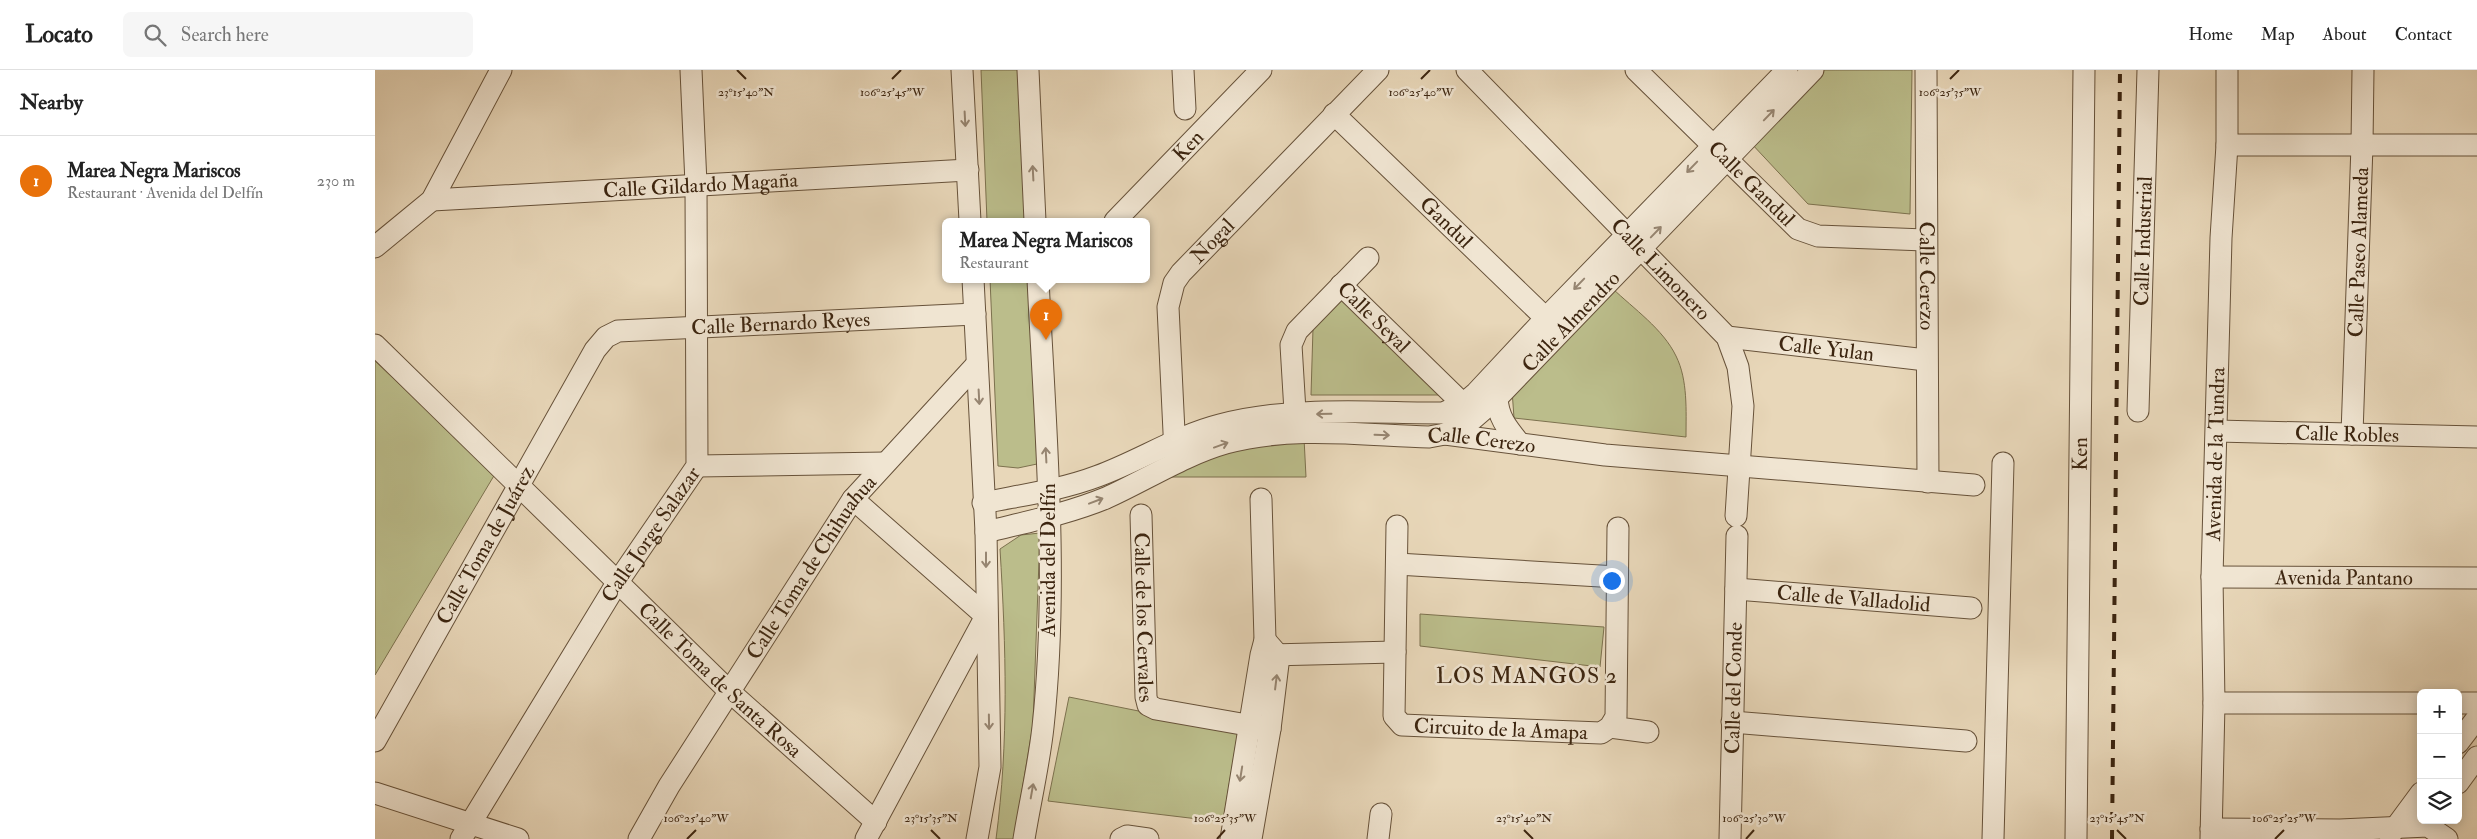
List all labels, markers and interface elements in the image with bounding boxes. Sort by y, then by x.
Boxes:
search box [123,12,473,57]
text: Locato [25,19,93,50]
icon: search [141,21,169,49]
text: Search here [181,23,269,47]
text: Home [2188,23,2233,46]
text: Map [2261,23,2295,46]
text: About [2323,23,2367,46]
text: Contact [2395,23,2452,46]
text: 23°15'40"N [718,85,774,100]
text: 106°25'45"W [860,85,925,100]
text: 106°25'40"W [1388,85,1454,100]
text: 106°25'35"W [1919,85,1982,100]
text: Nearby [20,89,83,116]
one-way arrow [1763,109,1775,121]
one-way arrow [960,110,969,126]
street label: Ken [1166,124,1210,167]
street label: Calle Gandul [1702,135,1801,233]
text: Marea Negra Mariscos [67,159,241,183]
one-way arrow [1686,161,1698,174]
one-way arrow [1028,165,1038,181]
street label: Calle Gildardo Magaña [602,166,799,204]
street label: Calle Paseo Alameda [2342,166,2375,338]
text: 1 [33,171,39,191]
text: 230 m [317,171,355,191]
street label: Calle Industrial [2128,175,2158,306]
text: Restaurant · Avenida del Delfín [67,183,263,203]
street label: Gandul [1414,190,1479,255]
street label: Nogal [1184,212,1241,269]
street label: Calle Limonero [1605,212,1717,326]
popup [942,218,1150,283]
street label: Calle Cerezo [1913,222,1941,330]
one-way arrow [1650,226,1662,238]
text: Marea Negra Mariscos [959,229,1133,253]
text: Restaurant [959,253,1029,273]
street label: Calle Almendro [1516,265,1626,378]
street label: Calle Seyal [1332,276,1417,359]
one-way arrow [1573,278,1585,290]
pin: 1 [1030,299,1062,340]
street label: Calle Bernardo Reyes [691,306,871,341]
street label: Calle Yulan [1777,330,1876,367]
street label: Avenida de la Tundra [2199,366,2231,542]
one-way arrow [975,389,984,405]
one-way arrow [1316,409,1332,419]
street label: Calle Robles [2295,419,2399,449]
street label: Calle Cerezo [1425,420,1537,459]
one-way arrow [1374,430,1390,440]
street label: Ken [2066,437,2094,471]
one-way arrow [1213,440,1229,450]
one-way arrow [1042,447,1051,463]
street label: Calle Toma de Juárez [430,461,541,629]
street label: Calle Jorge Salazar [595,461,706,607]
street label: Calle Toma de Chihuahua [740,469,882,665]
street label: Avenida del Delfín [1035,483,1062,638]
one-way arrow [1088,496,1103,505]
street label: Calle de los Cervales [1128,532,1160,705]
one-way arrow [981,551,991,567]
street label: Avenida Pantano [2274,564,2413,591]
your location [1599,568,1625,594]
street label: Calle de Valladolid [1776,579,1932,618]
street label: Calle Toma de Santa Rosa [632,596,808,764]
street label: Calle del Conde [1718,621,1749,754]
district label: LOS MANGOS 2 [1436,662,1618,690]
one-way arrow [1271,674,1281,690]
map controls [2417,689,2462,824]
button: + [2417,689,2462,734]
street label: Circuito de la Amapa [1413,712,1589,746]
one-way arrow [984,714,994,730]
button: − [2417,734,2462,779]
one-way arrow [1236,766,1246,782]
button: layers [2417,779,2462,824]
one-way arrow [1028,783,1038,799]
text: 106°25'40"W [663,811,729,826]
text: 23°15'35"N [904,811,958,826]
text: 106°25'35"W [1194,811,1257,826]
text: 23°15'40"N [1496,811,1552,826]
text: 106°25'30"W [1722,811,1786,826]
text: 23°15'45"N [2089,811,2145,826]
text: 106°25'25"W [2252,811,2317,826]

